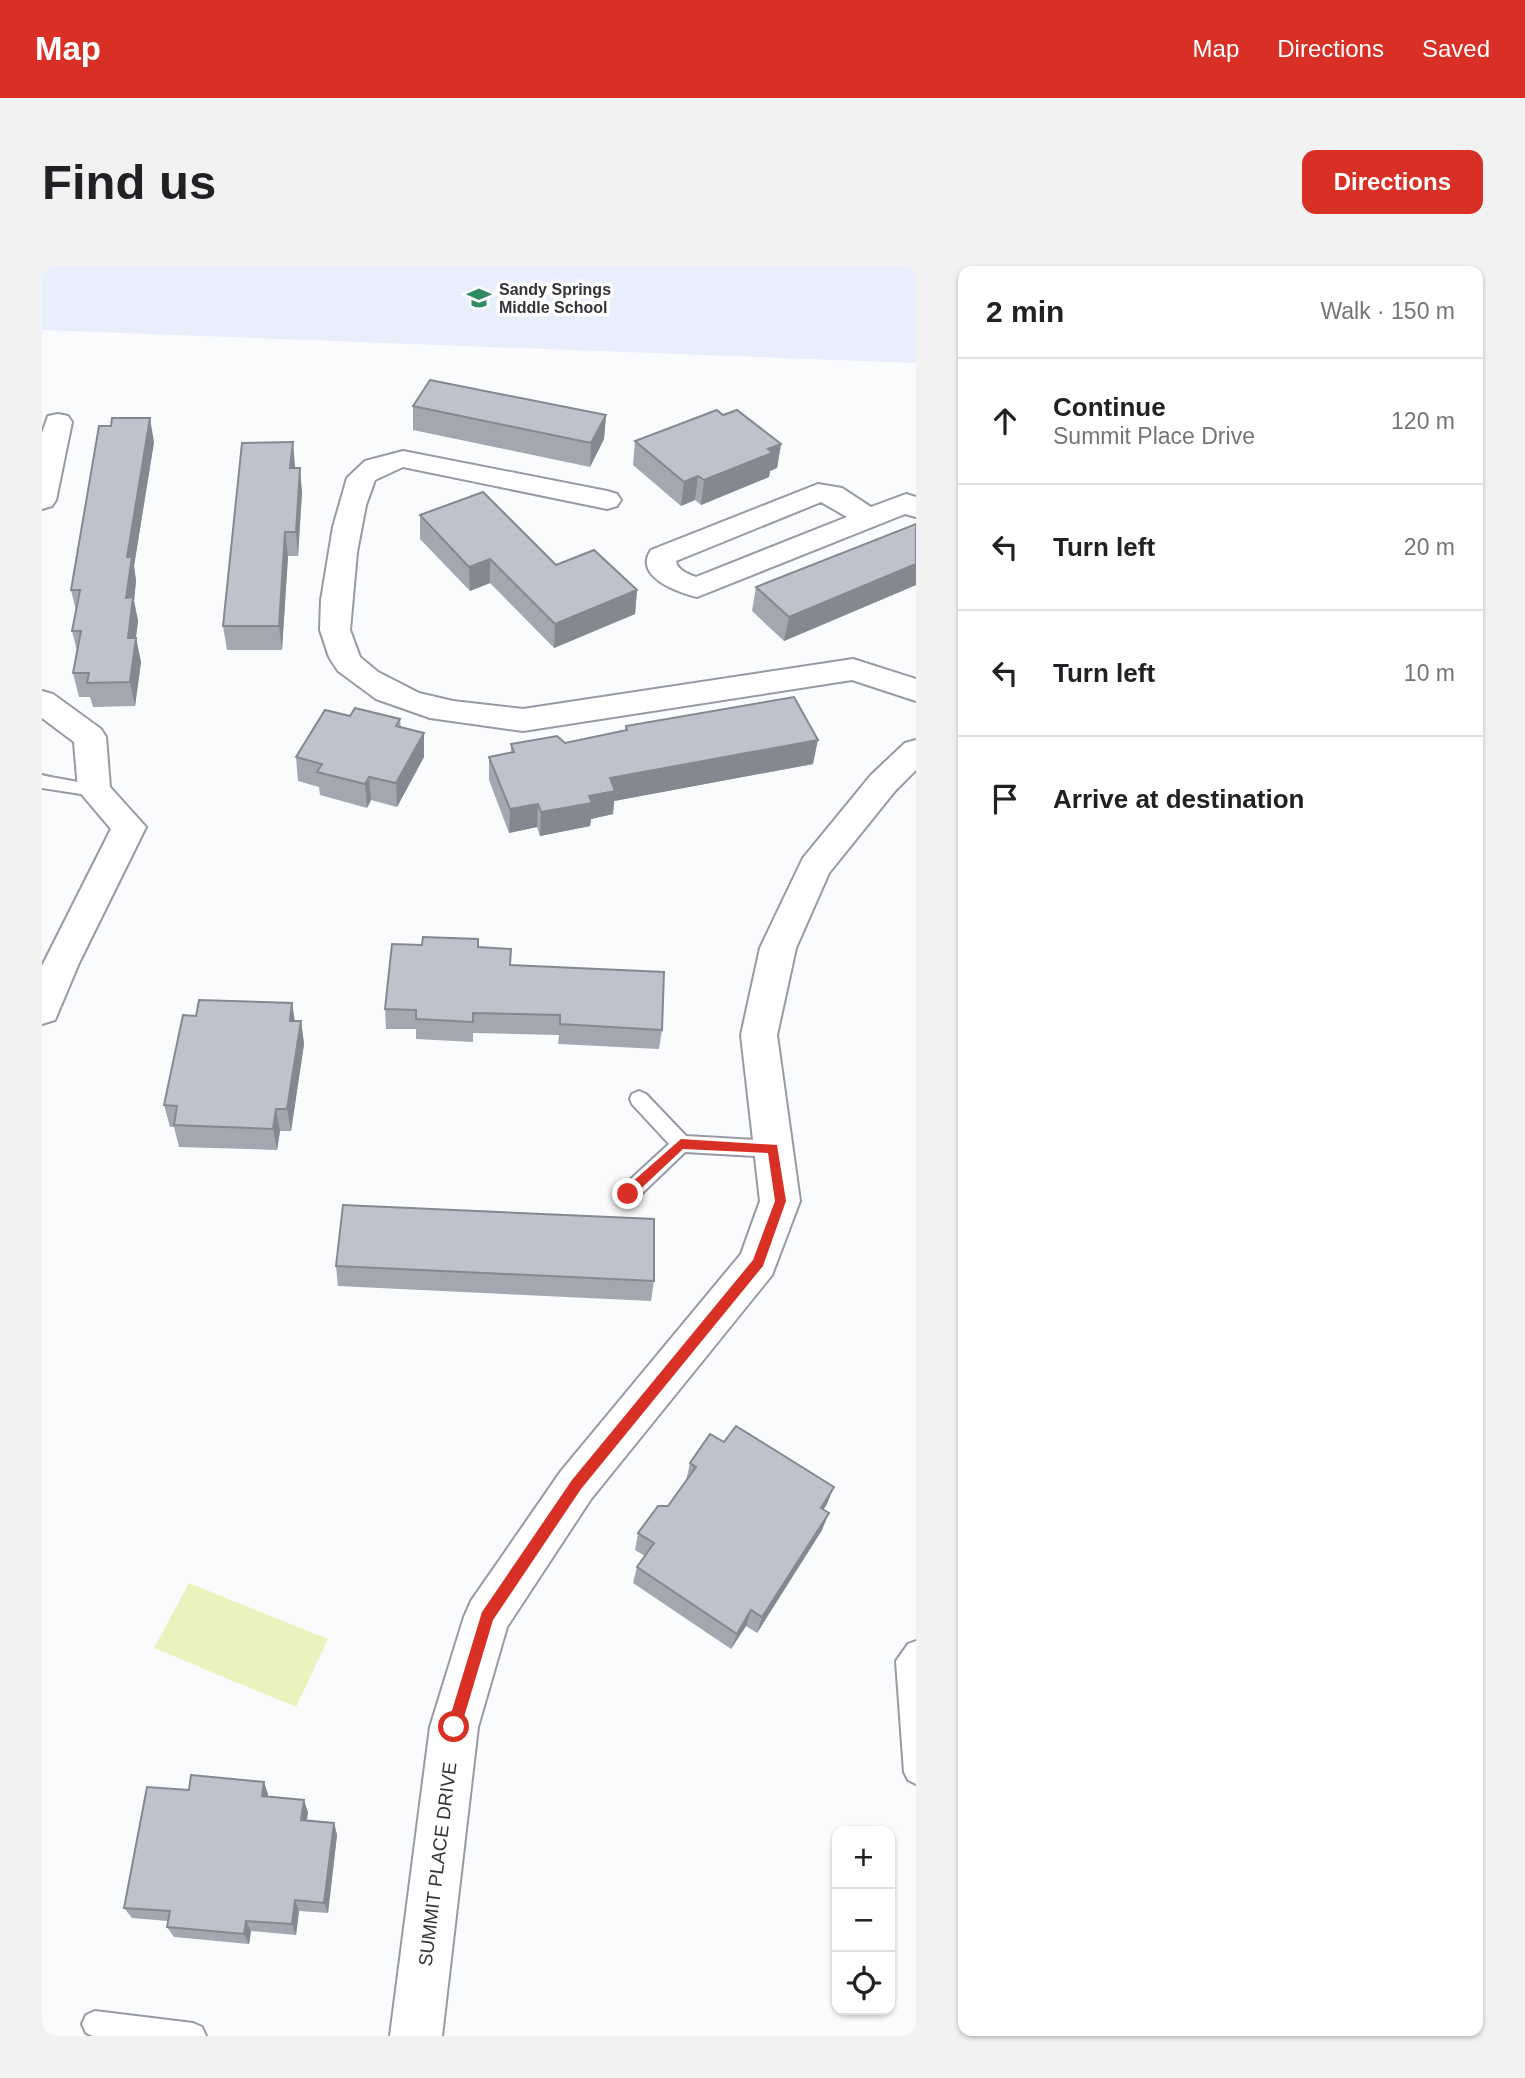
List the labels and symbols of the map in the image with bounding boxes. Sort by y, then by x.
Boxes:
place label: Sandy Springs Middle School [499,281,611,316]
school or university icon: Sandy Springs Middle School [465,284,493,312]
route end [612,1178,643,1209]
route start [438,1711,469,1742]
street label: SUMMIT PLACE DRIVE [415,1761,460,1967]

